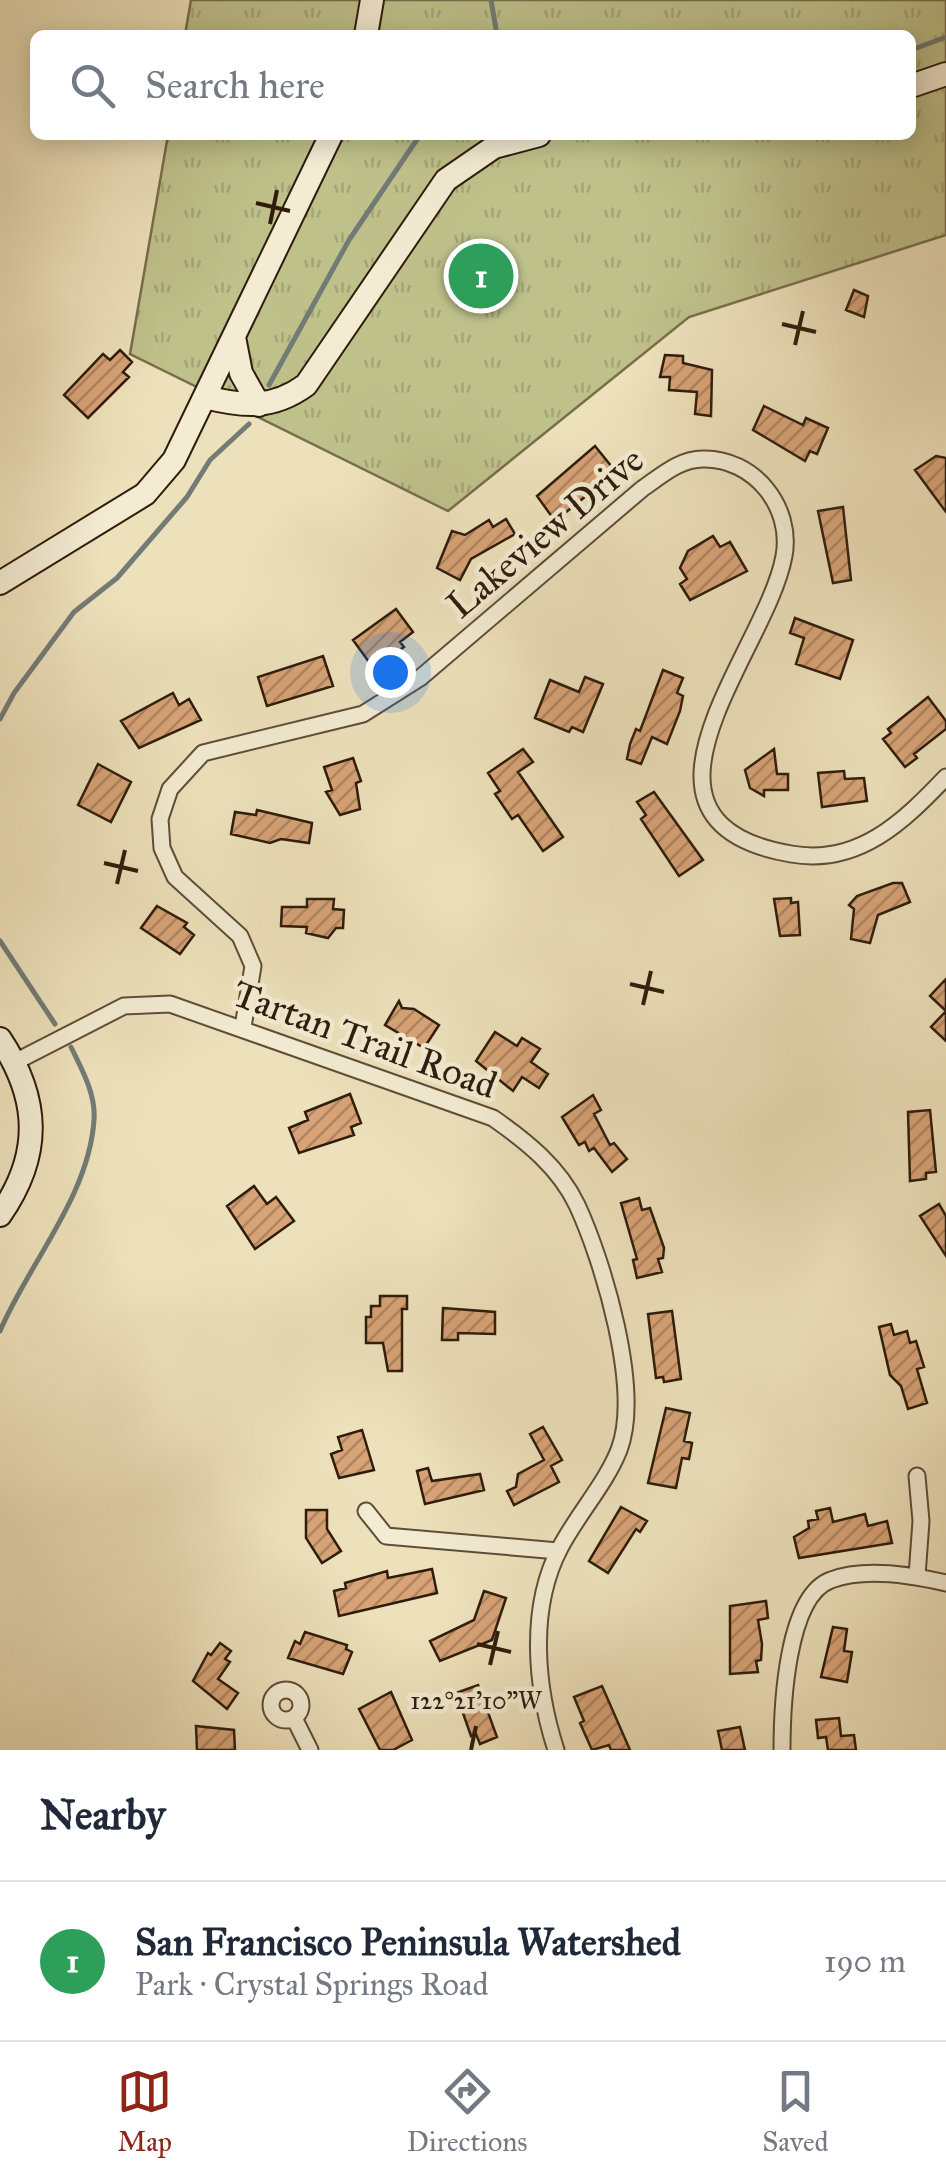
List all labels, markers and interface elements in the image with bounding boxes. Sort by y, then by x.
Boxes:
search box [30,30,916,140]
icon: search [65,58,120,113]
text: Search here [145,62,325,108]
pin: 1 [448,238,514,314]
street label: Lakeview Drive [437,436,653,628]
your location [365,647,416,698]
street label: Tartan Trail Road [227,970,503,1108]
text: 122°21'10"W [410,1685,543,1716]
text: Nearby [40,1789,165,1841]
text: San Francisco Peninsula Watershed [135,1919,681,1965]
text: 1 [66,1942,79,1981]
text: 190 m [824,1942,906,1981]
text: Park · Crystal Springs Road [135,1965,489,2004]
tab: Map [117,2064,172,2159]
tab: Directions [407,2064,528,2159]
tab: Saved [762,2064,829,2159]

